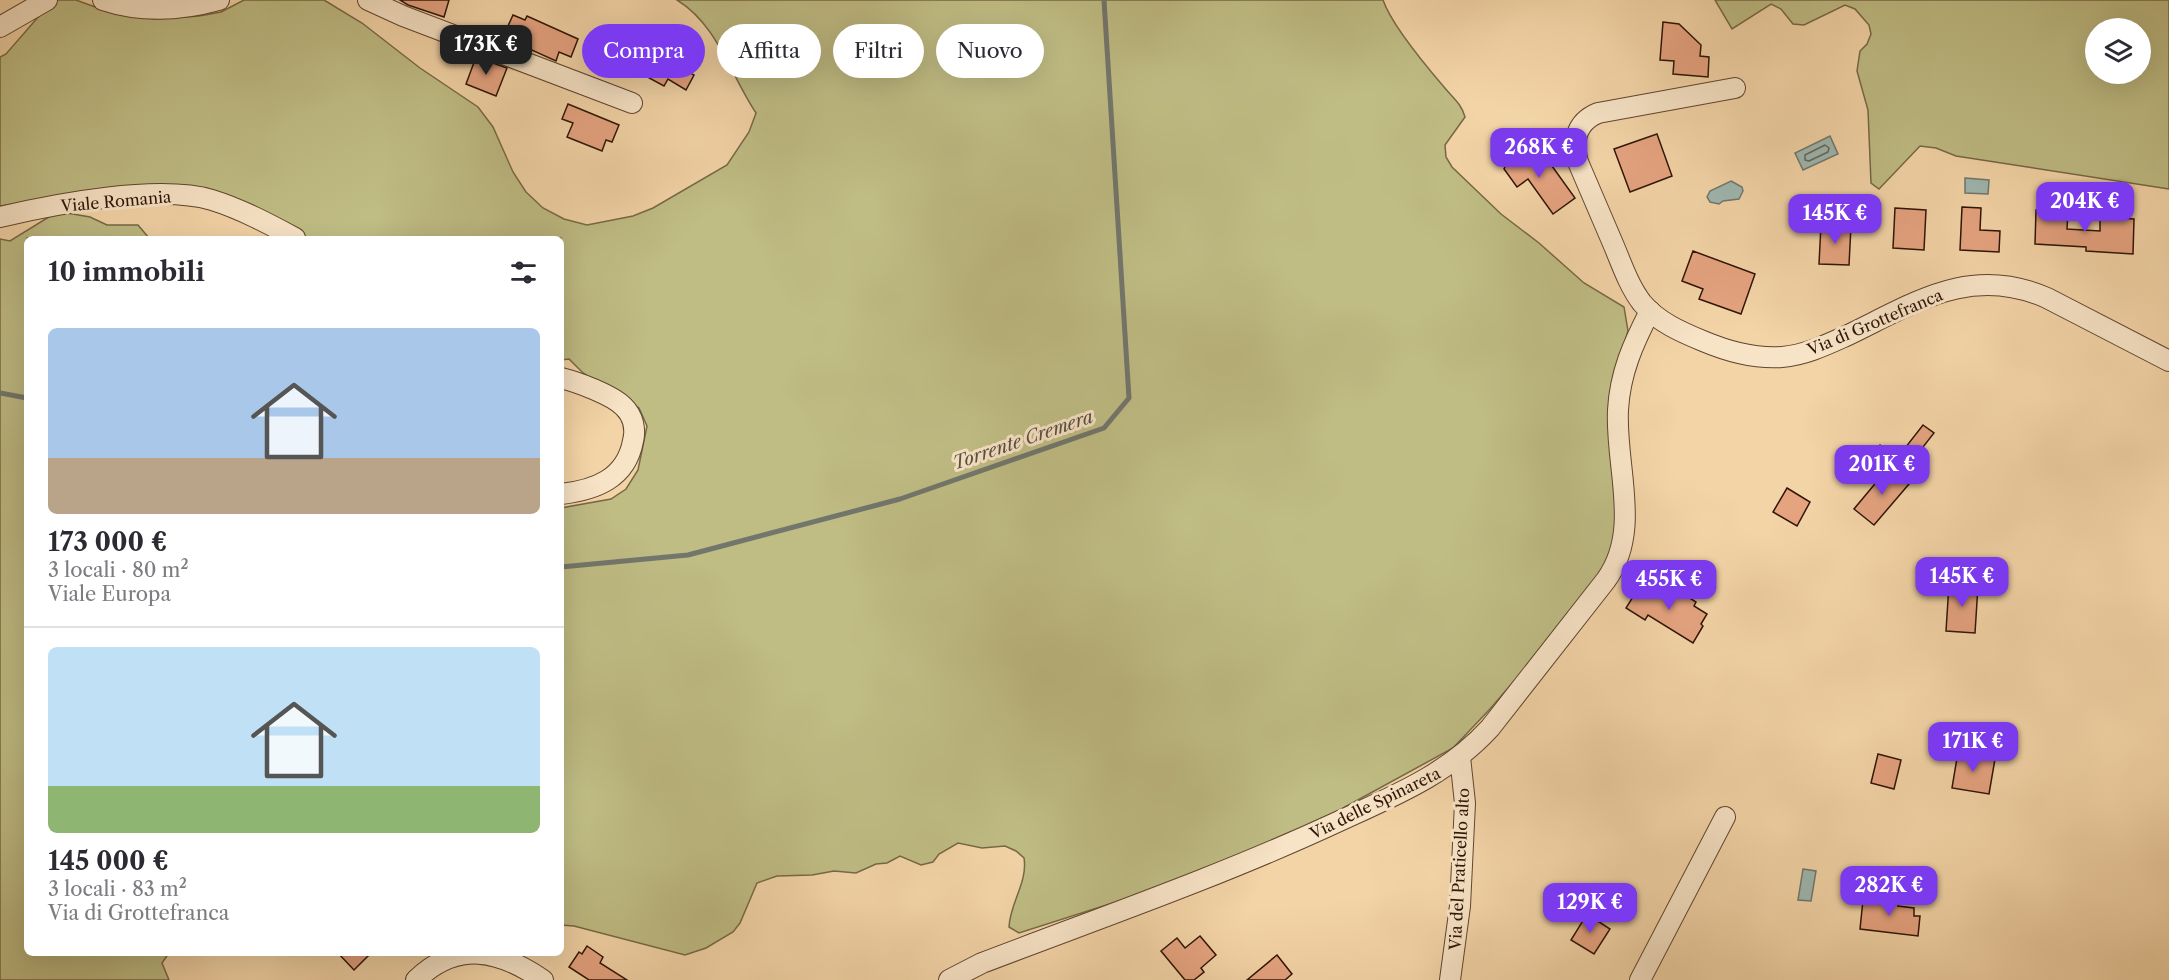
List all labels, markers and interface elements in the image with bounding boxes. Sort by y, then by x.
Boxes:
map controls [2085,18,2151,84]
button: layers [2085,18,2151,84]
chip: Compra [582,24,705,78]
chip: Affitta [717,24,821,78]
chip: Filtri [833,24,924,78]
chip: Nuovo [936,24,1044,78]
pin: 173K € [437,25,535,76]
text: 173K € [454,32,518,56]
pin: 268K € [1490,128,1588,179]
text: 268K € [1504,135,1574,159]
pin: 204K € [2036,182,2134,233]
street label: Viale Romania [59,186,173,216]
text: 204K € [2050,189,2120,213]
pin: 145K € [1786,194,1884,245]
text: 145K € [1802,201,1868,225]
text: 10 immobili [48,256,205,288]
icon: filters [507,256,540,289]
street label: Via di Grottefranca [1803,284,1946,360]
icon: home [240,367,348,475]
water label: Torrente Cremera [950,406,1096,474]
pin: 201K € [1833,445,1931,496]
text: 201K € [1849,452,1915,476]
text: 173 000 € [48,526,167,558]
pin: 145K € [1913,557,2011,608]
text: 3 locali · 80 m² [48,558,189,582]
pin: 455K € [1620,560,1718,611]
text: 145K € [1929,564,1995,588]
text: 455K € [1635,567,1703,591]
text: Viale Europa [48,582,171,606]
icon: home [240,686,348,794]
pin: 171K € [1924,722,2022,773]
text: 171K € [1942,729,2004,753]
street label: Via delle Spinareta [1306,763,1444,844]
street label: Via del Praticello alto [1445,787,1473,952]
text: 145 000 € [48,845,169,877]
pin: 282K € [1840,866,1938,917]
text: 282K € [1854,873,1924,897]
text: 3 locali · 83 m² [48,877,187,901]
pin: 129K € [1541,883,1639,934]
text: 129K € [1557,890,1623,914]
text: Via di Grottefranca [48,901,229,925]

